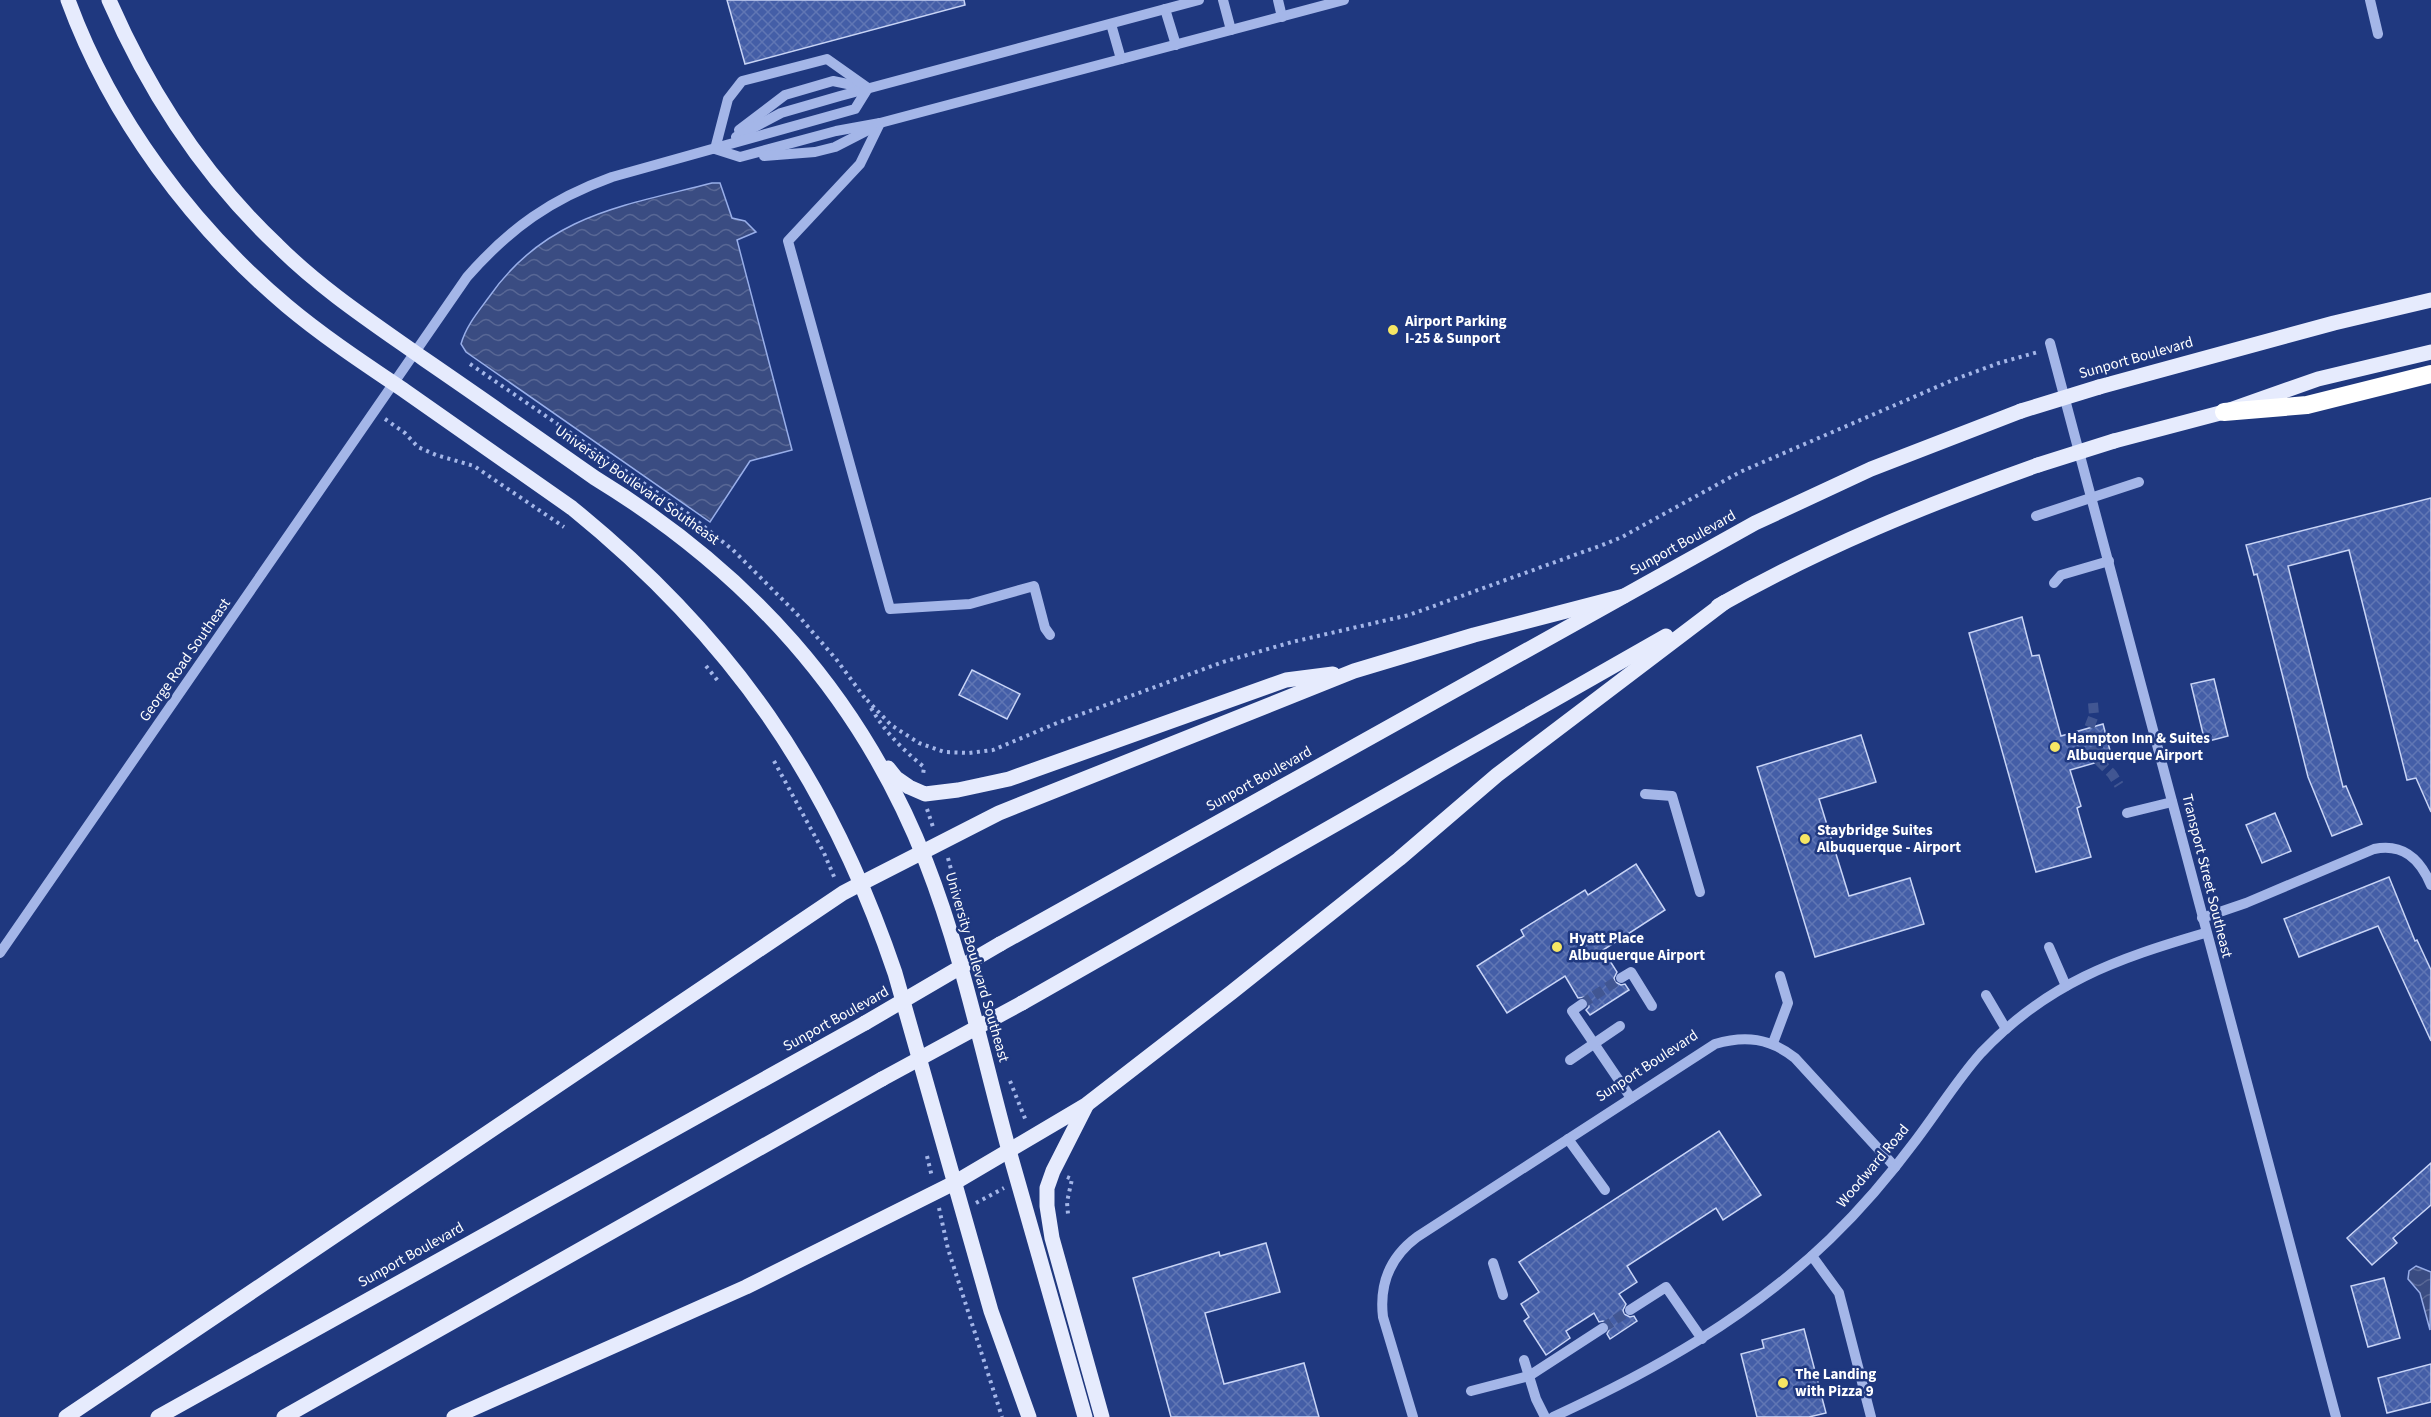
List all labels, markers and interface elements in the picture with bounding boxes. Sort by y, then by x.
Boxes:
place label: Airport Parking I-25 & Sunport [1404,311,1507,349]
marker: Airport Parking I-25 & Sunport [1386,323,1400,337]
street label: Sunport Boulevard [2076,332,2196,384]
street label: University Boulevard Southeast [550,420,724,550]
street label: Sunport Boulevard [1626,505,1740,581]
street label: George Road Southeast [134,594,236,726]
place label: Hampton Inn & Suites Albuquerque Airport [2066,728,2210,766]
marker: Hampton Inn & Suites Albuquerque Airport [2048,740,2062,754]
street label: Sunport Boulevard [1202,741,1316,817]
street label: Transport Street Southeast [2176,792,2238,960]
place label: Staybridge Suites Albuquerque - Airport [1816,820,1961,858]
marker: Staybridge Suites Albuquerque - Airport [1798,832,1812,846]
street label: University Boulevard Southeast [940,870,1014,1064]
place label: Hyatt Place Albuquerque Airport [1568,928,1705,966]
marker: Hyatt Place Albuquerque Airport [1550,940,1564,954]
street label: Sunport Boulevard [779,981,893,1057]
street label: Sunport Boulevard [1592,1025,1702,1107]
street label: Woodward Road [1832,1120,1914,1212]
street label: Sunport Boulevard [354,1217,468,1293]
place label: The Landing with Pizza 9 [1795,1364,1876,1402]
marker: The Landing with Pizza 9 [1776,1376,1790,1390]

